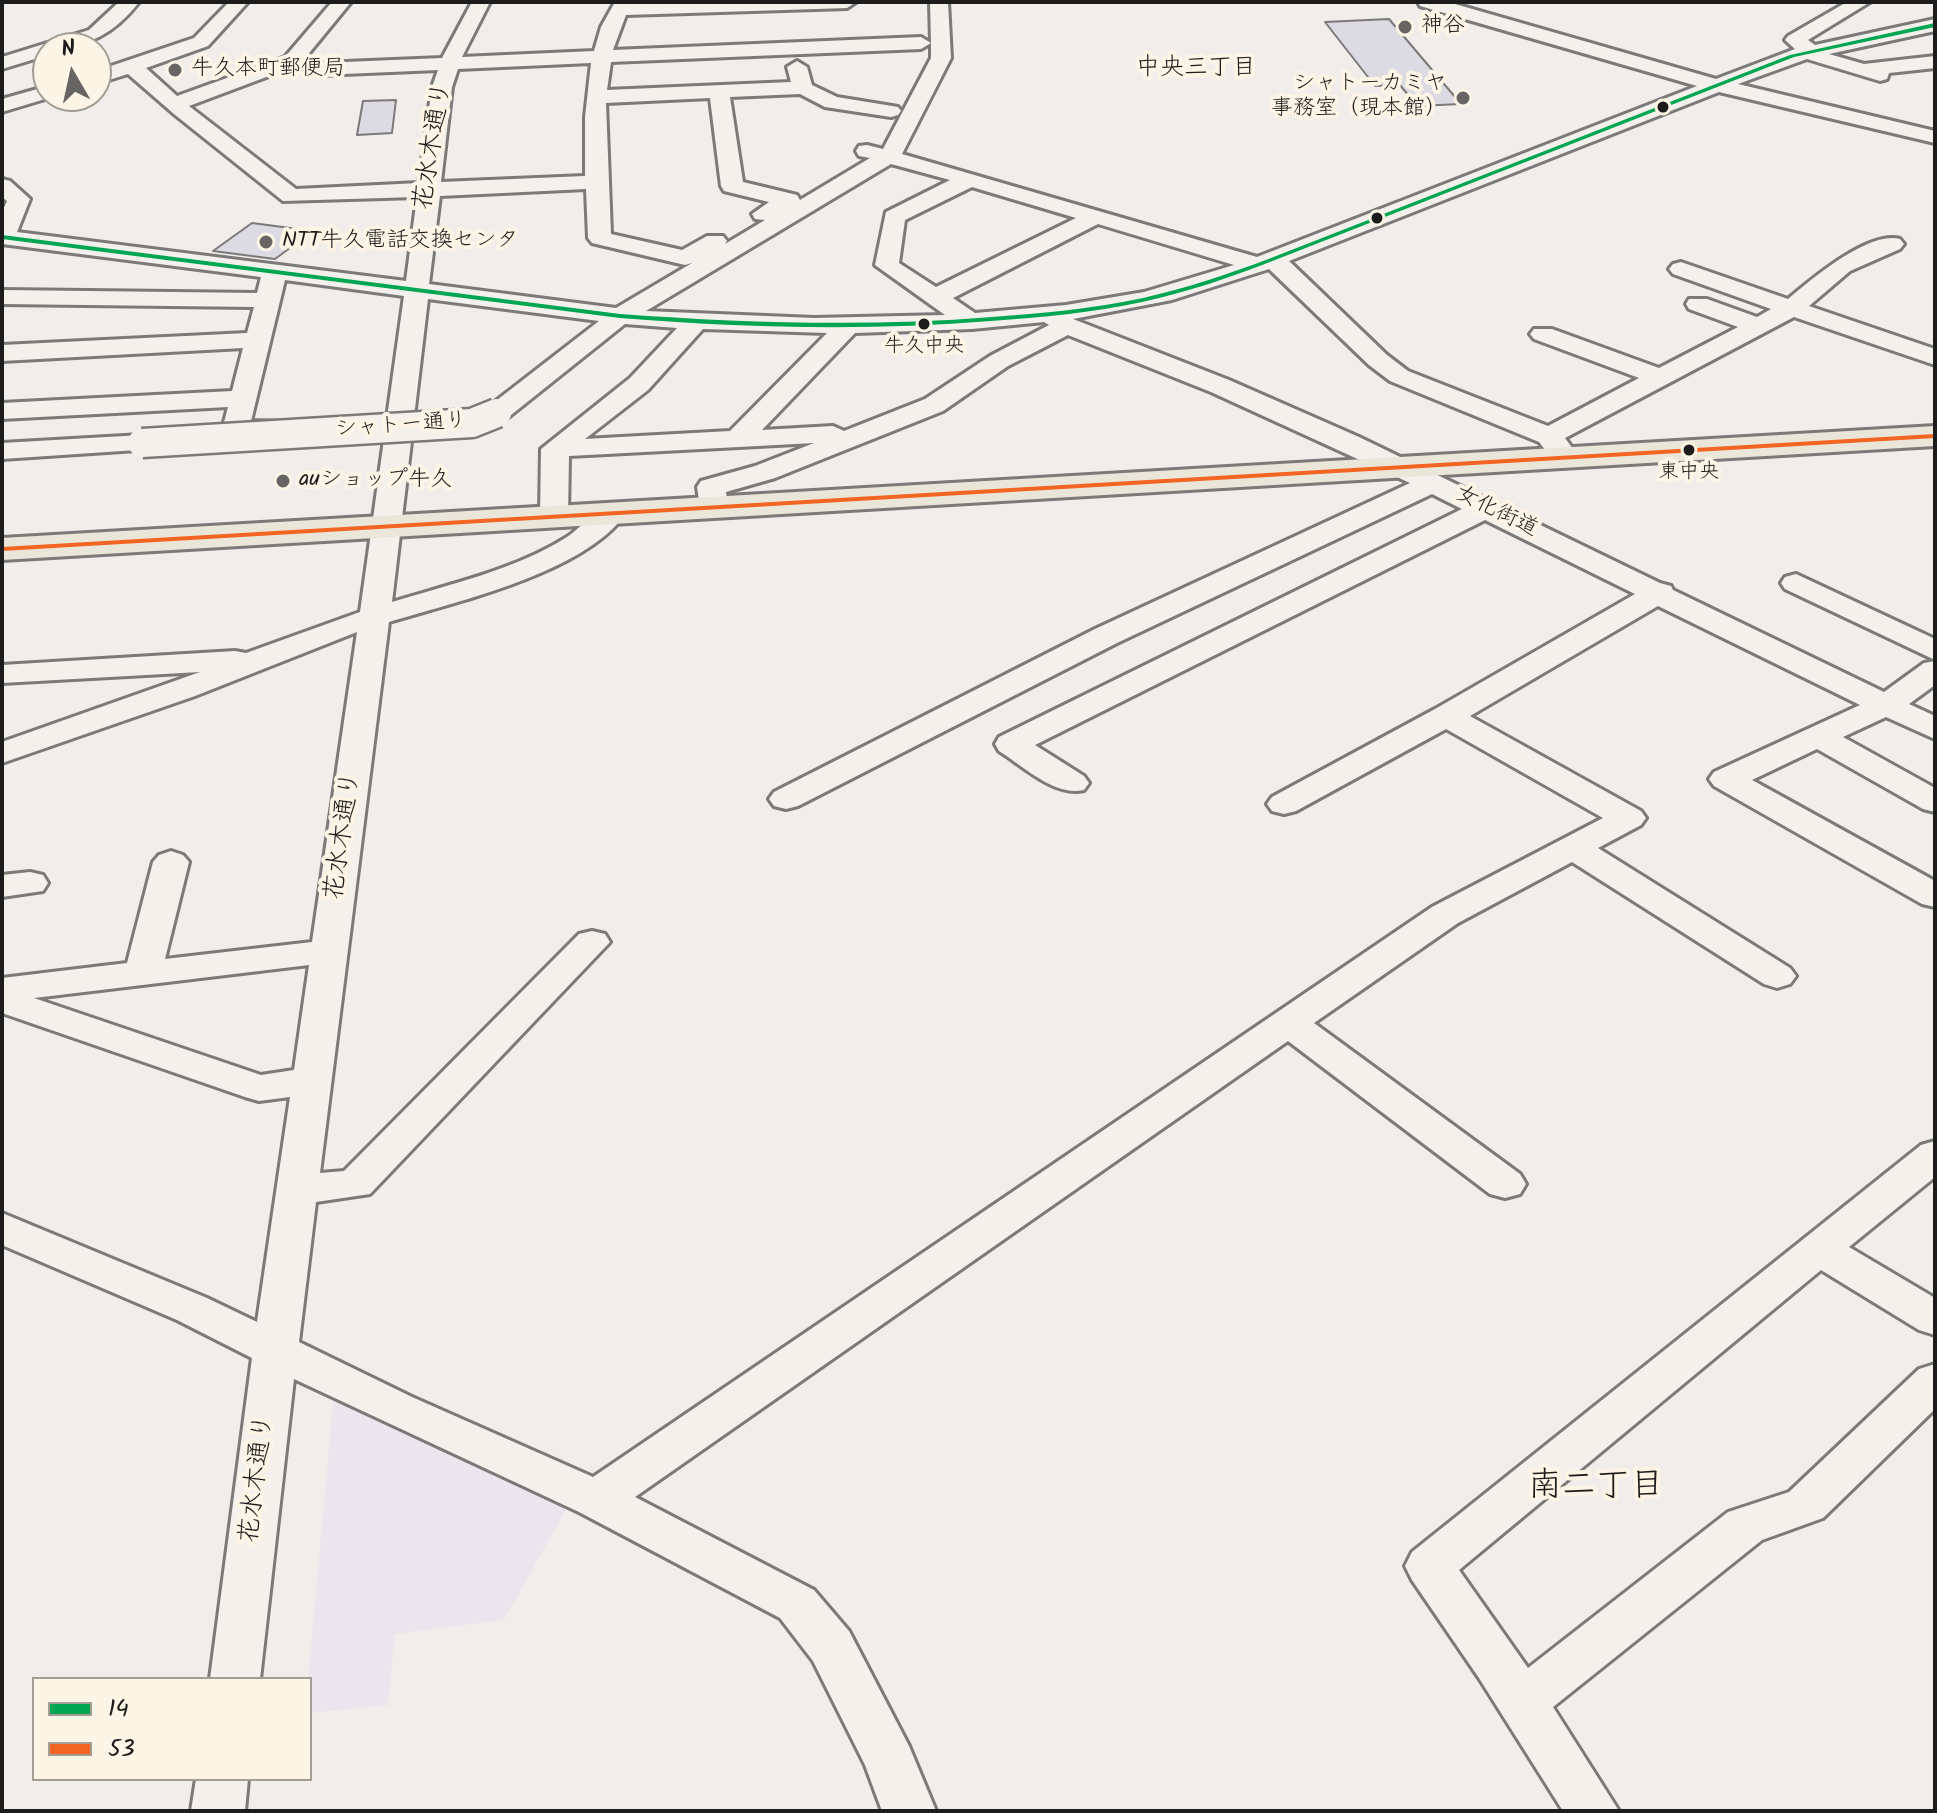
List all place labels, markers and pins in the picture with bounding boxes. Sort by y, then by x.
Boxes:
place label: 神谷 [1421,14,1465,40]
marker: 神谷 [1396,18,1414,36]
place label: 牛久本町郵便局 [191,57,345,83]
marker: 牛久本町郵便局 [166,61,184,79]
place label: シャトーカミヤ 事務室（現本館） [1271,72,1447,124]
marker: シャトーカミヤ 事務室（現本館） [1454,89,1472,107]
unlabelled marker [1655,99,1671,115]
unlabelled marker [1369,210,1385,226]
place label: NTT牛久電話交換センタ [282,229,518,255]
marker: NTT牛久電話交換センタ [257,233,275,251]
marker: 牛久中央 [916,316,932,332]
place label: 牛久中央 [884,336,964,360]
marker: 東中央 [1681,442,1697,458]
place label: 東中央 [1659,462,1719,486]
place label: auショップ牛久 [299,468,452,494]
marker: auショップ牛久 [274,472,292,490]

